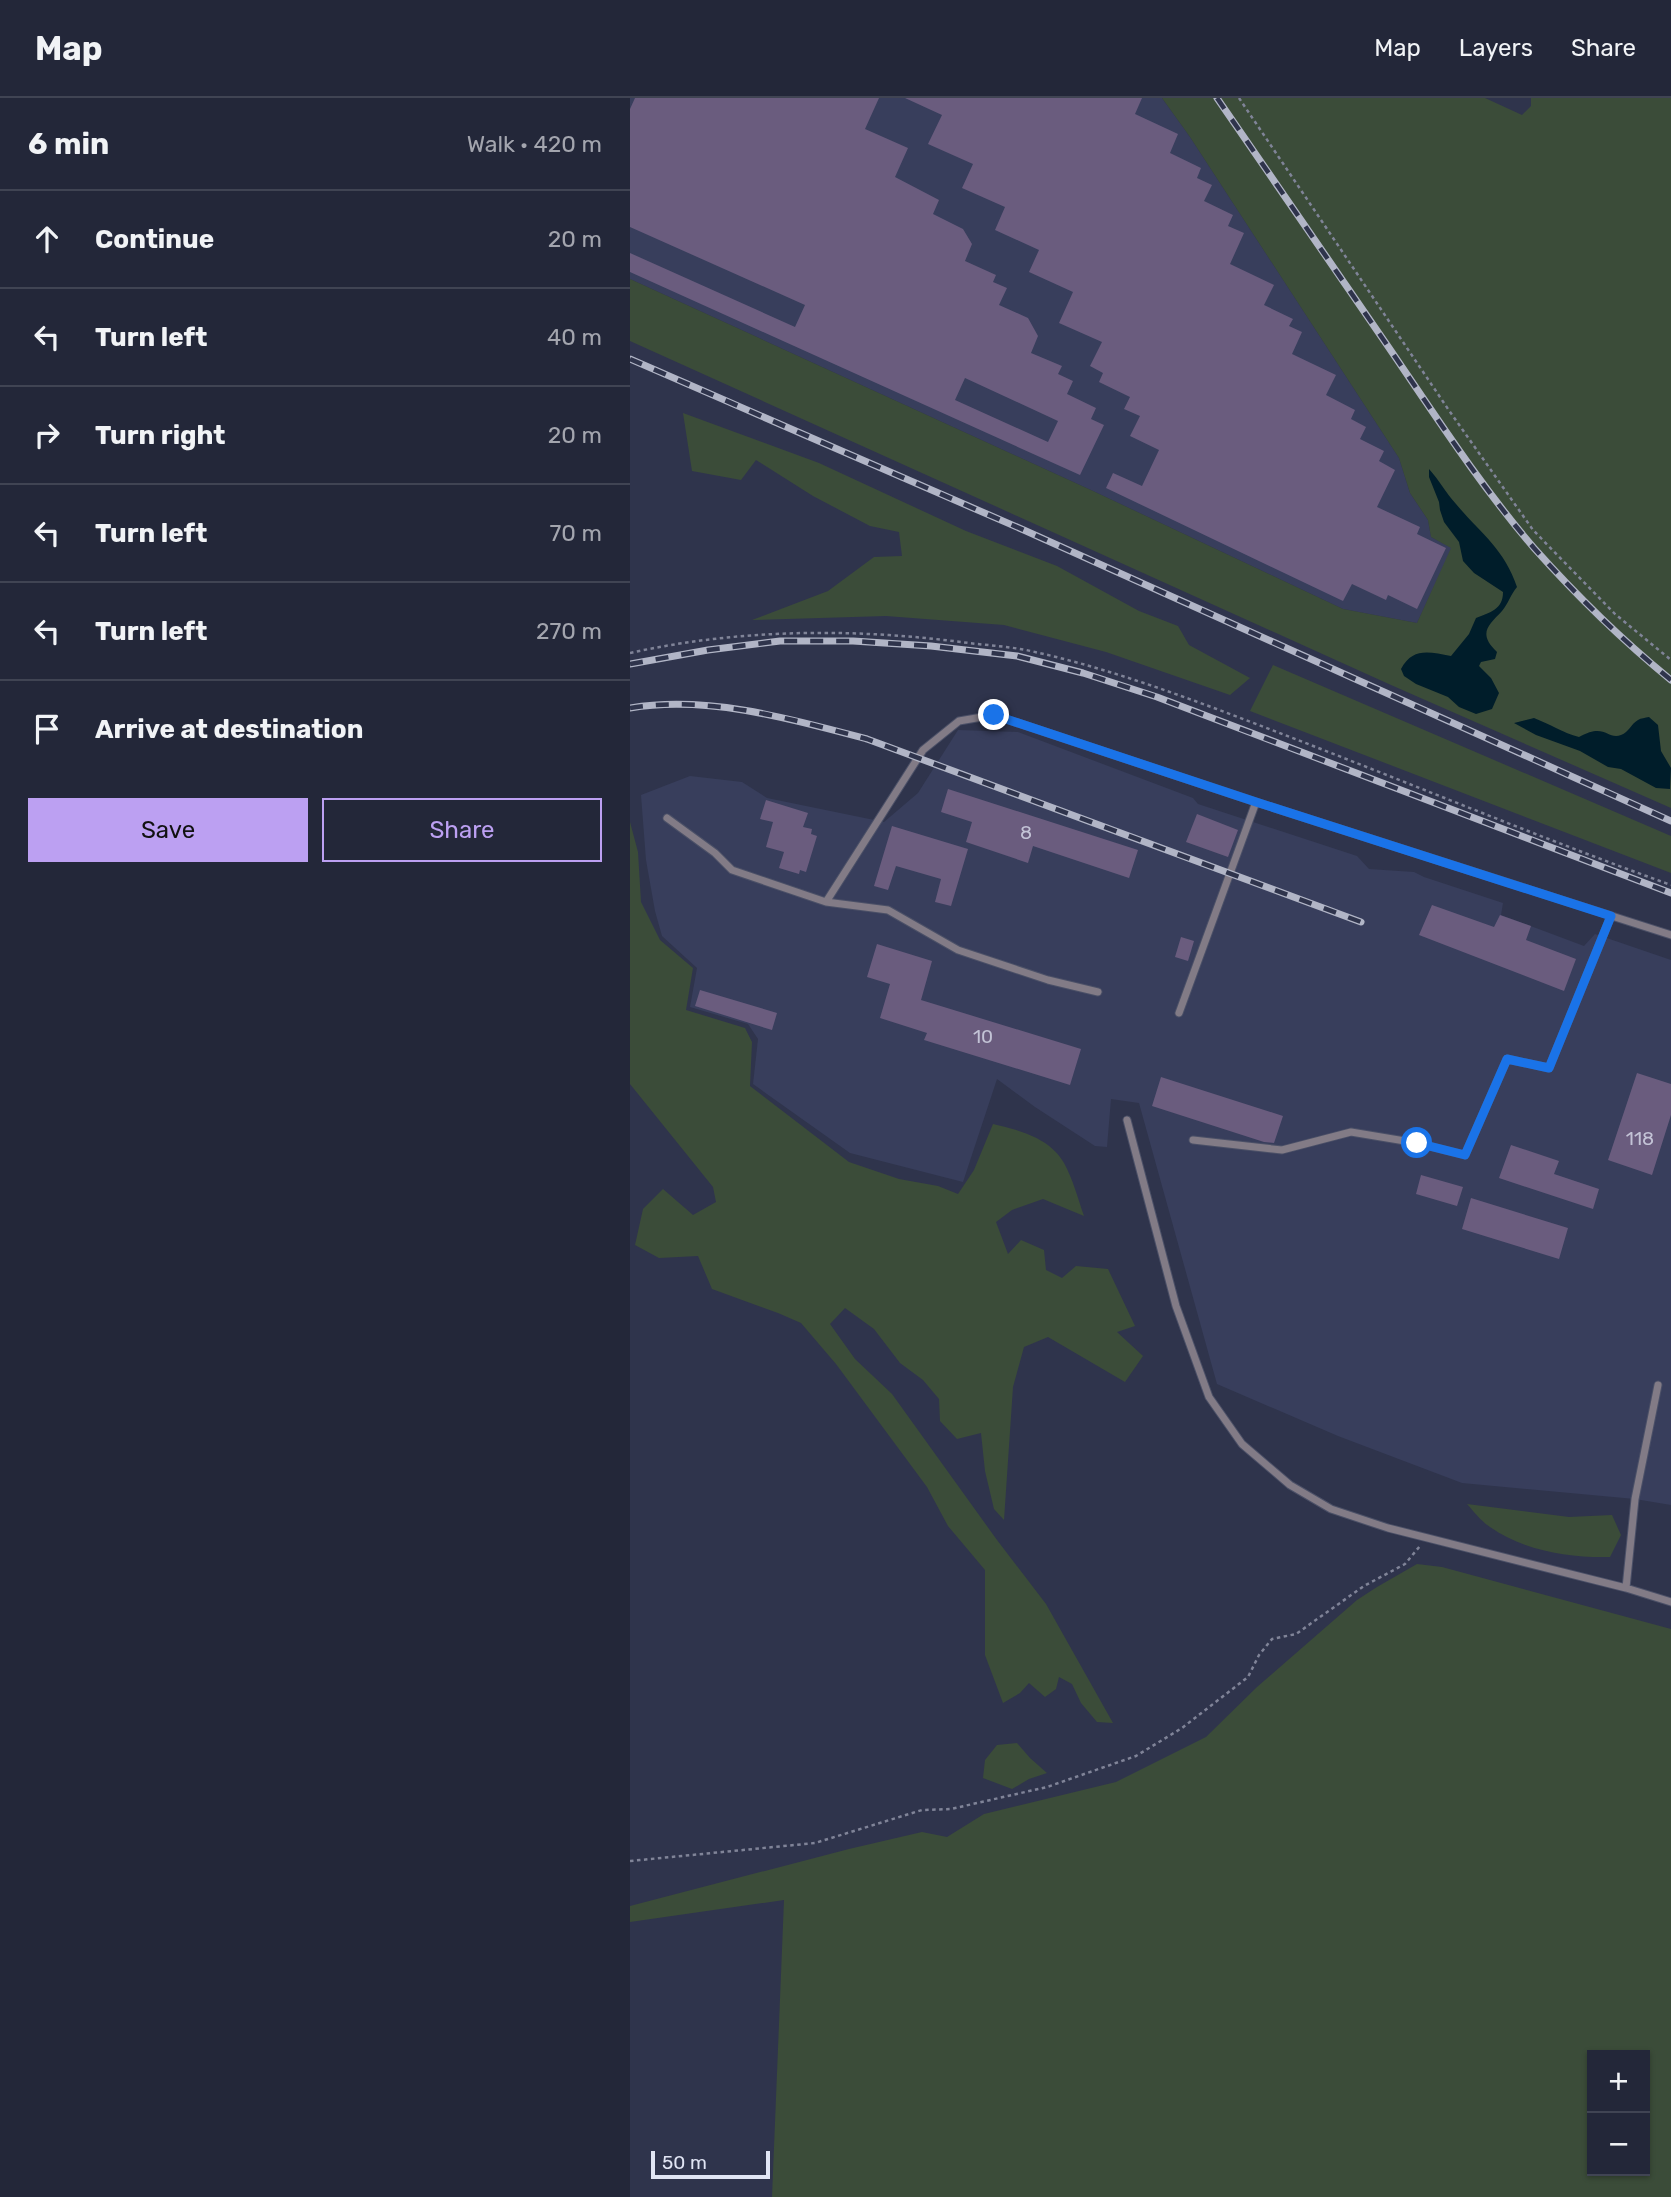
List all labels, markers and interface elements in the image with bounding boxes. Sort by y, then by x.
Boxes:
text: Map [35,29,103,68]
text: Map [1374,34,1421,62]
text: Layers [1459,34,1533,62]
text: Share [1571,34,1636,62]
text: 6 min [28,126,109,162]
text: Walk · 420 m [467,130,602,158]
icon: ahead [28,220,66,258]
text: Continue [95,224,214,255]
text: 20 m [548,225,602,253]
icon: left [28,318,66,356]
text: Turn left [95,322,207,353]
text: 40 m [547,323,602,351]
icon: right [28,416,66,454]
text: Turn right [95,420,225,451]
text: 20 m [548,421,602,449]
icon: left [28,514,66,552]
text: Turn left [95,518,207,549]
text: 70 m [550,519,602,547]
icon: left [28,612,66,650]
text: Turn left [95,616,207,647]
text: 270 m [536,617,602,645]
route end [978,699,1009,730]
icon: arrive [28,710,66,748]
text: Arrive at destination [95,714,363,745]
button: Save [28,798,308,862]
button: Share [322,798,602,862]
house number: 8 [1020,821,1032,844]
house number: 10 [973,1025,993,1048]
route start [1401,1127,1432,1158]
house number: 118 [1626,1127,1654,1150]
map controls [1587,2050,1650,2176]
button: + [1587,2050,1650,2113]
button: − [1587,2113,1650,2176]
scale bar [651,2148,770,2180]
text: 50 m [662,2151,707,2174]

